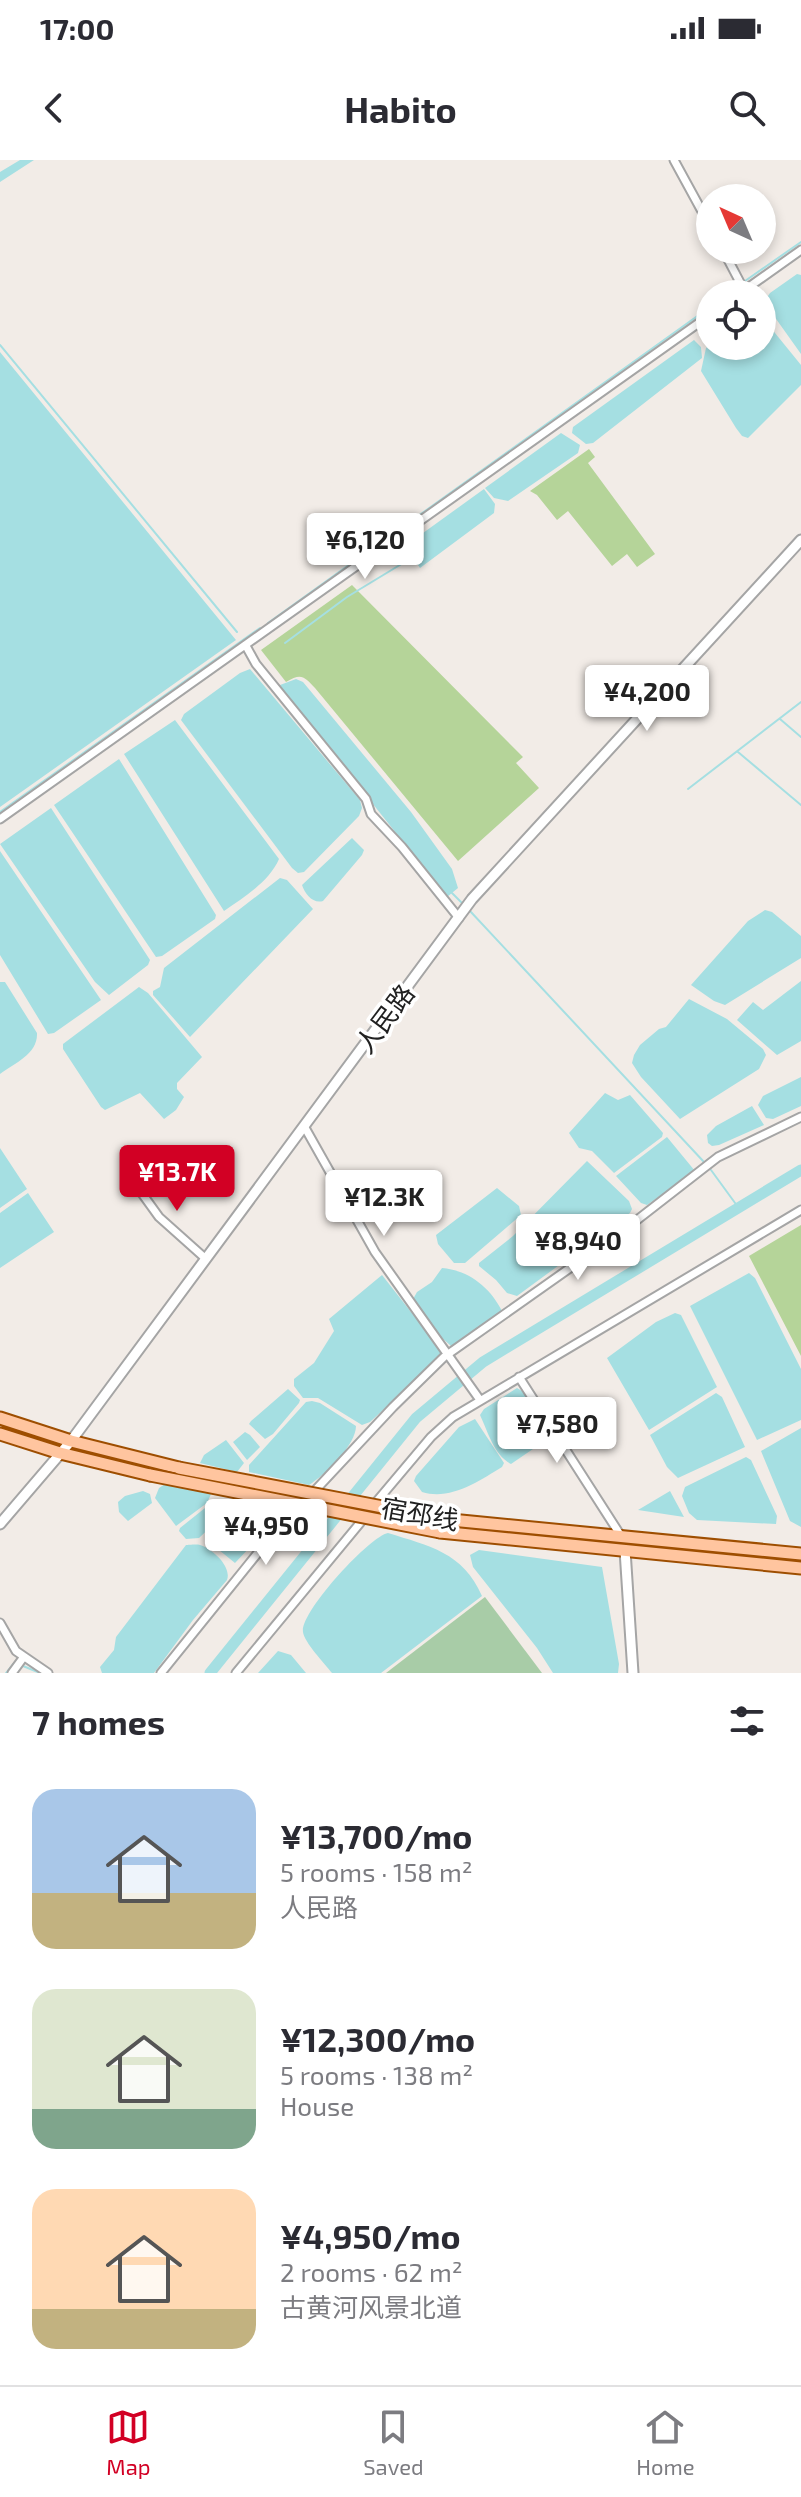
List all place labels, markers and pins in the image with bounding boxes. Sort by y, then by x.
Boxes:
pin: ¥6,120 [300,513,430,581]
pin: ¥4,200 [582,665,712,733]
pin: ¥13.7K [112,1145,242,1213]
pin: ¥12.3K [319,1170,449,1238]
pin: ¥8,940 [513,1214,643,1282]
pin: ¥7,580 [492,1397,622,1465]
pin: ¥4,950 [201,1499,331,1567]

